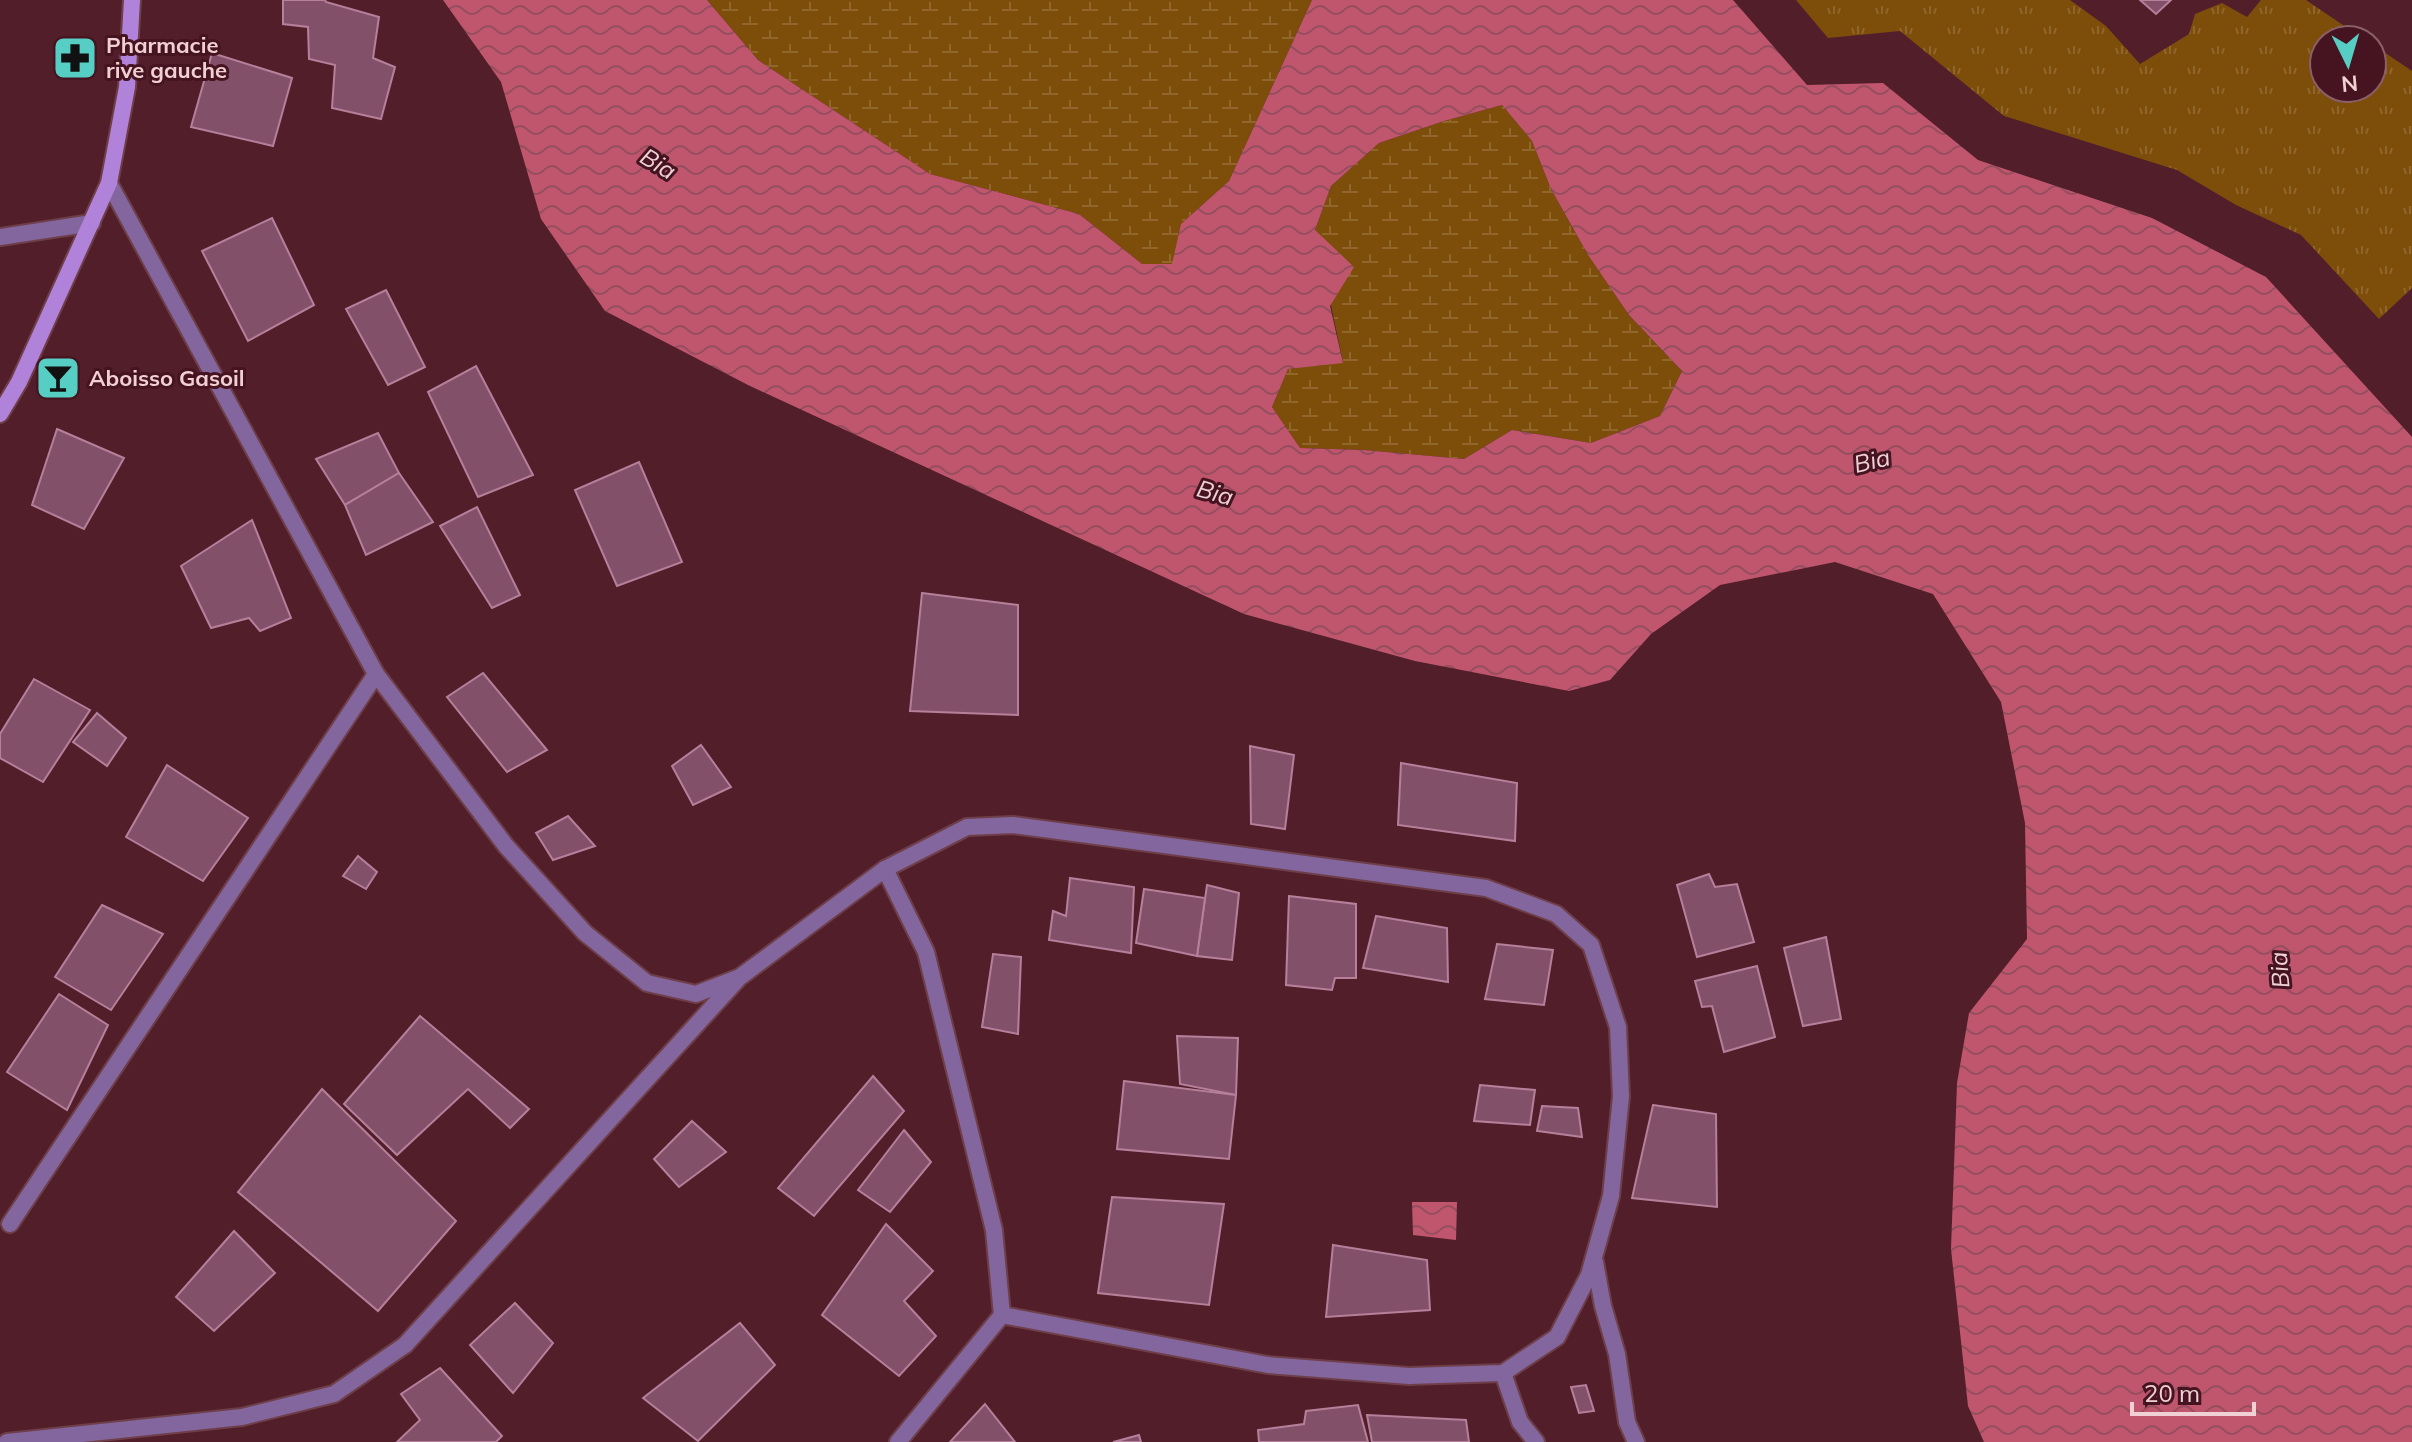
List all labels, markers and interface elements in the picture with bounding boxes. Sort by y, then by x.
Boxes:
north arrow [2308,24,2388,104]
place label: Pharmacie rive gauche [106,31,227,84]
pharmacy icon: Pharmacie rive gauche [51,34,99,82]
text: N [2340,69,2359,99]
water label: Bia [635,141,682,186]
bar icon: Aboisso Gasoil [34,354,82,402]
place label: Aboisso Gasoil [89,364,244,392]
water label: Bia [1851,441,1893,479]
water label: Bia [1194,473,1237,511]
water label: Bia [2262,951,2296,990]
scale bar [2132,1366,2254,1416]
text: 20 m [2144,1378,2200,1408]

